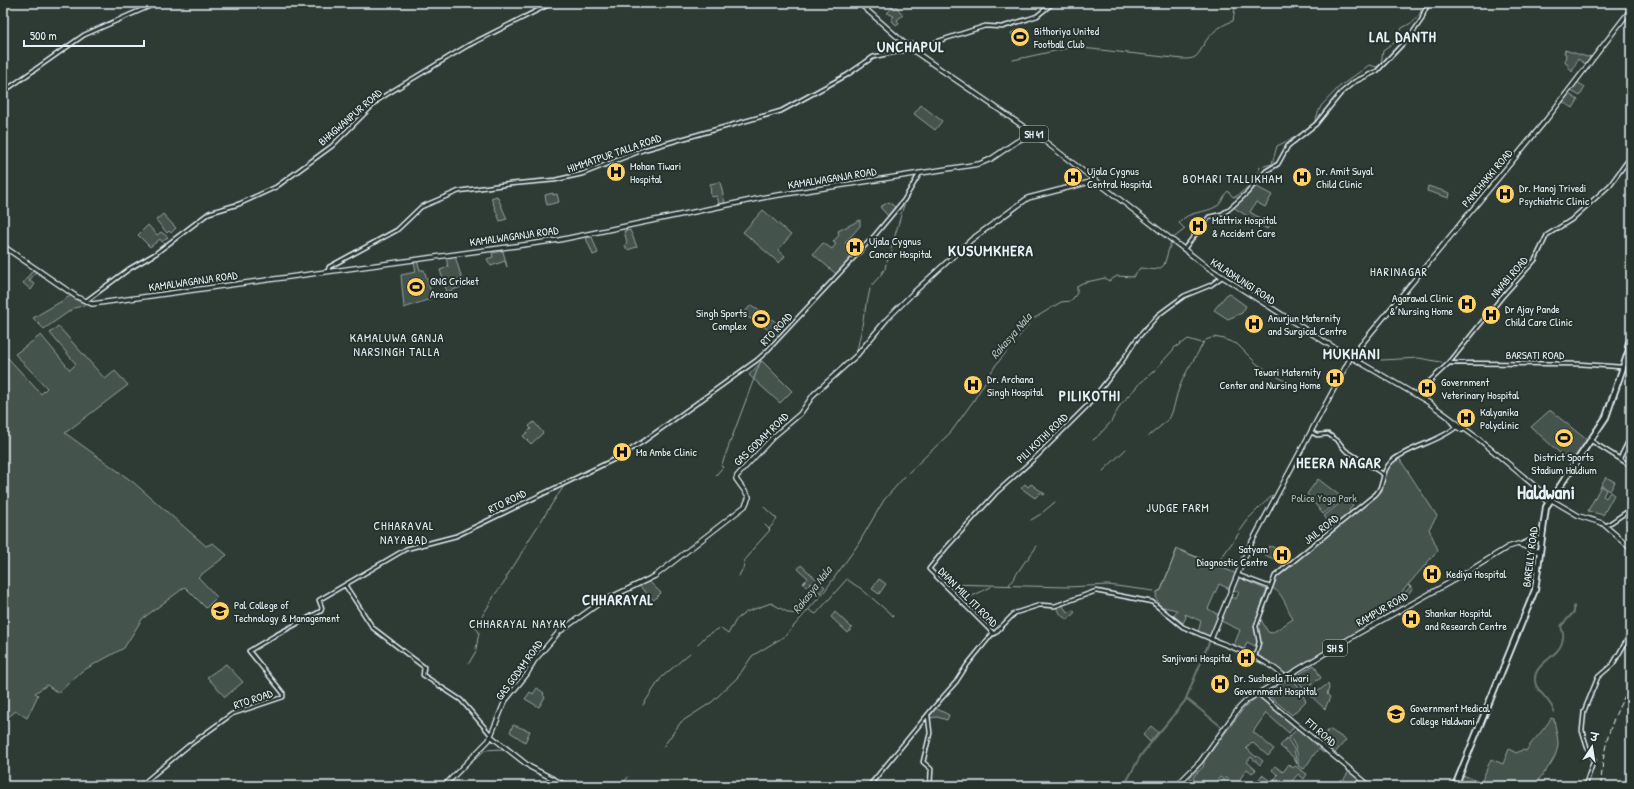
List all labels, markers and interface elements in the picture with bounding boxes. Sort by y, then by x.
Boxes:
scale bar [24,22,144,48]
place label: Bithoriya United Football Club [1033,24,1100,51]
sports icon: Bithoriya United Football Club [1009,26,1031,48]
district label: LAL DANTH [1369,26,1437,47]
text: 500 m [30,27,57,44]
district label: UNCHAPUL [877,36,945,57]
street label: BHAGWANPUR ROAD [315,85,385,149]
road number: SH 41 [1020,126,1048,142]
street label: HIMMATPUR TALLA ROAD [565,130,664,176]
street label: PANCHAKKI ROAD [1459,146,1516,210]
place label: Mohan Tiwari Hospital [630,159,681,186]
hospital icon: Mohan Tiwari Hospital [605,161,627,183]
street label: KAMALWAGANJA ROAD [787,164,878,192]
place label: Ujala Cygnus Central Hospital [1087,164,1152,191]
place label: Dr. Amit Suyal Child Clinic [1316,164,1373,191]
hospital icon: Ujala Cygnus Central Hospital [1062,166,1084,188]
hospital icon: Dr. Amit Suyal Child Clinic [1291,166,1313,188]
district label: BOMARI TALLIKHAM [1183,170,1283,187]
place label: Dr. Manoj Trivedi Psychiatric Clinic [1519,181,1590,208]
hospital icon: Dr. Manoj Trivedi Psychiatric Clinic [1494,183,1516,205]
place label: Mattrix Hospital & Accident Care [1212,213,1277,240]
hospital icon: Mattrix Hospital & Accident Care [1187,215,1209,237]
street label: KAMALWAGANJA ROAD [469,223,560,249]
place label: Ujala Cygnus Cancer Hospital [869,234,932,261]
hospital icon: Ujala Cygnus Cancer Hospital [844,236,866,258]
district label: KUSUMKHERA [948,240,1034,261]
street label: NWABI ROAD [1487,253,1531,301]
street label: KALADHUNGI ROAD [1208,255,1279,308]
district label: HARINAGAR [1370,263,1428,280]
street label: KAMALWAGANJA ROAD [148,268,239,294]
place label: GNG Cricket Areana [430,274,479,301]
sports icon: GNG Cricket Areana [405,276,427,298]
place label: Agarawal Clinic & Nursing Home [1390,291,1454,318]
hospital icon: Agarawal Clinic & Nursing Home [1456,293,1478,315]
place label: Dr Ajay Pande Child Care Clinic [1505,302,1573,329]
hospital icon: Dr Ajay Pande Child Care Clinic [1480,304,1502,326]
place label: Singh Sports Complex [696,306,747,333]
sports icon: Singh Sports Complex [750,308,772,330]
water label: Rakasya Nala [986,308,1036,362]
street label: RTO ROAD [757,309,795,349]
place label: Anurjun Maternity and Surgical Centre [1268,311,1348,338]
hospital icon: Anurjun Maternity and Surgical Centre [1243,313,1265,335]
district label: KAMALUWA GANJA NARSINGH TALLA [350,329,444,360]
district label: MUKHANI [1323,343,1381,364]
street label: BARSATI ROAD [1506,348,1565,362]
place label: Tewari Maternity Center and Nursing Home [1220,365,1322,392]
hospital icon: Tewari Maternity Center and Nursing Home [1324,367,1346,389]
place label: Dr. Archana Singh Hospital [987,372,1044,399]
hospital icon: Dr. Archana Singh Hospital [962,374,984,396]
place label: Government Veterinary Hospital [1441,375,1519,402]
hospital icon: Government Veterinary Hospital [1416,377,1438,399]
district label: PILIKOTHI [1059,385,1121,406]
place label: Kalyanika Polyclinic [1480,405,1519,432]
hospital icon: Kalyanika Polyclinic [1455,407,1477,429]
street label: GAS GODAM ROAD [731,409,792,469]
street label: PILI KOTHI ROAD [1013,409,1071,466]
sports icon: District Sports Stadium Haldium [1553,427,1575,449]
hospital icon: Ma Ambe Clinic [611,441,633,463]
place label: Ma Ambe Clinic [636,445,698,459]
place label: District Sports Stadium Haldium [1531,450,1597,477]
district label: HEERA NAGAR [1296,452,1382,473]
district label: Haldwani [1517,479,1575,505]
street label: RTO ROAD [486,485,529,516]
park label: Police Yoga Park [1291,491,1357,505]
district label: JUDGE FARM [1146,499,1210,516]
street label: JAIL ROAD [1301,510,1342,547]
district label: CHHARAVAL NAYABAD [373,517,435,548]
street label: BAREILLY ROAD [1519,525,1541,588]
place label: Satyam Diagnostic Centre [1197,542,1269,569]
hospital icon: Satyam Diagnostic Centre [1271,544,1293,566]
water label: Rakasya Nala [788,561,836,617]
hospital icon: Kediya Hospital [1421,563,1443,585]
street label: DHAN MILL ITI ROAD [935,564,1001,630]
place label: Kediya Hospital [1446,567,1506,581]
street label: RAMPUR ROAD [1354,588,1411,629]
district label: CHHARAYAL [582,589,654,610]
place label: Pal College of Technology & Management [234,598,340,625]
school or university icon: Pal College of Technology & Management [209,600,231,622]
place label: Shankar Hospital and Research Centre [1425,606,1507,633]
hospital icon: Shankar Hospital and Research Centre [1400,608,1422,630]
district label: CHHARAYAL NAYAK [469,615,567,632]
street label: GAS GODAM ROAD [492,637,546,703]
road number: SH 5 [1323,640,1347,656]
hospital icon: Sanjivani Hospital [1235,647,1257,669]
place label: Sanjivani Hospital [1162,651,1232,665]
place label: Dr. Susheela Tiwari Government Hospital [1234,671,1317,698]
hospital icon: Dr. Susheela Tiwari Government Hospital [1209,673,1231,695]
street label: RTO ROAD [232,686,275,712]
place label: Government Medical College Haldwani [1410,701,1490,728]
school or university icon: Government Medical College Haldwani [1385,703,1407,725]
street label: FTI ROAD [1302,714,1340,750]
north arrow [1572,727,1612,767]
text: उ [1588,729,1601,745]

